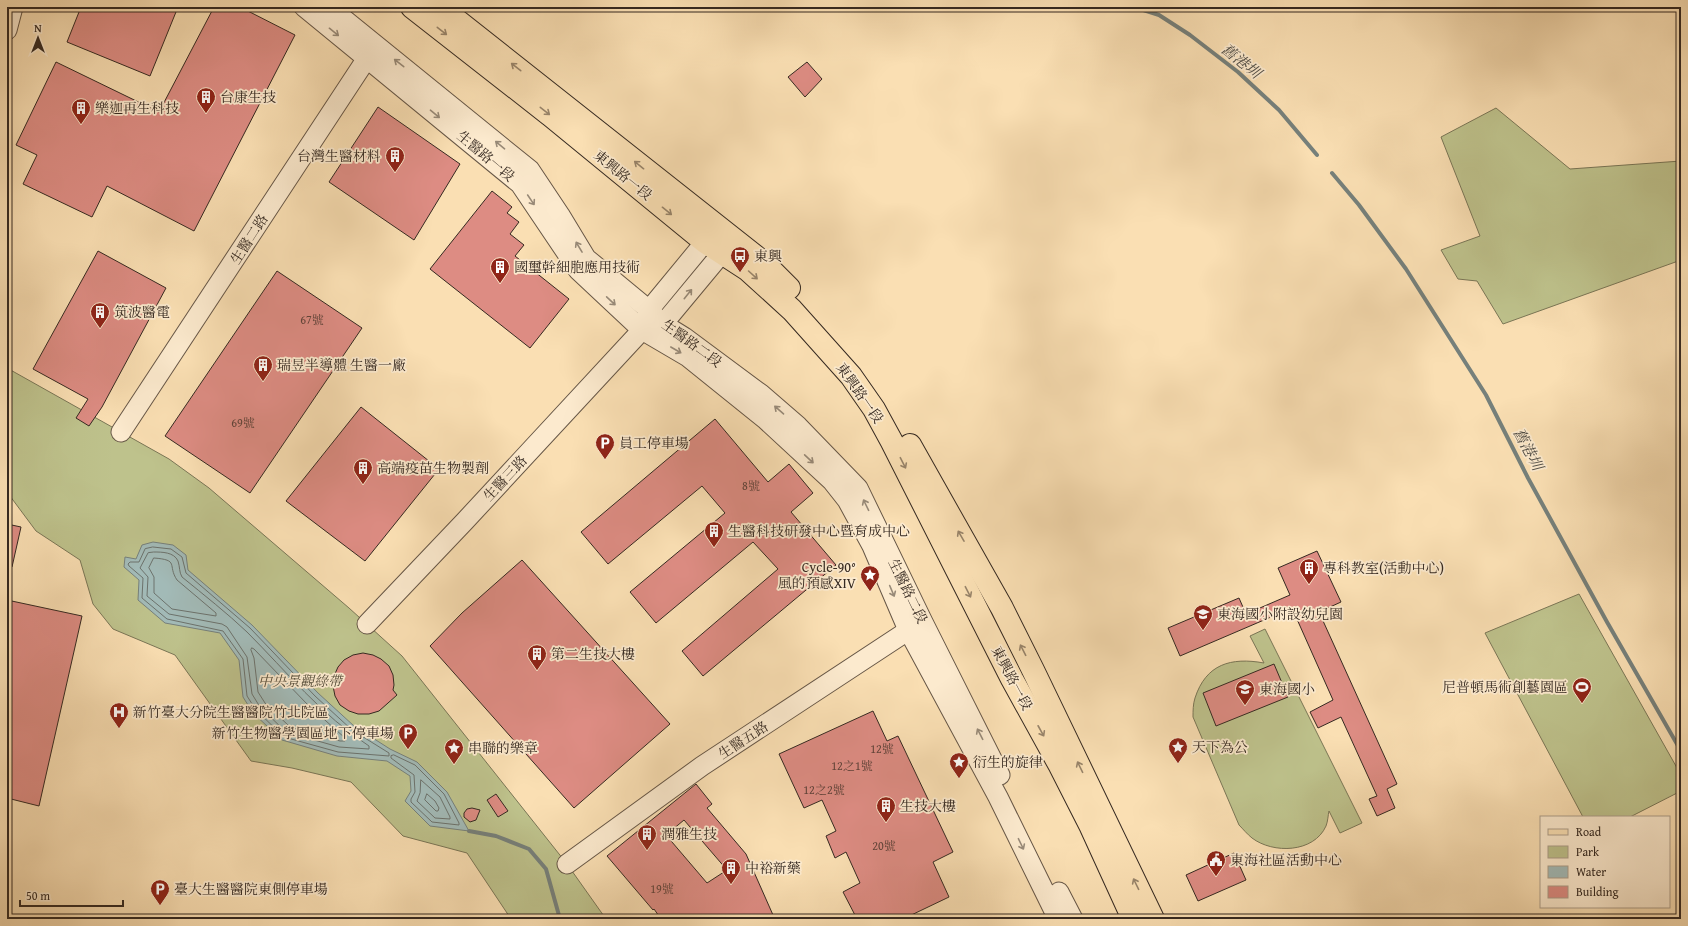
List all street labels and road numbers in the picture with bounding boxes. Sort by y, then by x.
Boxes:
street label: 生醫路一段 [453,126,519,186]
street label: 東興路一段 [590,145,656,205]
street label: 生醫二路 [225,210,273,268]
street label: 生醫路二段 [658,314,726,372]
street label: 東興路一段 [832,359,888,427]
street label: 生醫三路 [479,451,531,505]
street label: 生醫路二段 [884,555,932,627]
street label: 東興路一段 [987,642,1037,714]
street label: 生醫五路 [714,716,772,764]

